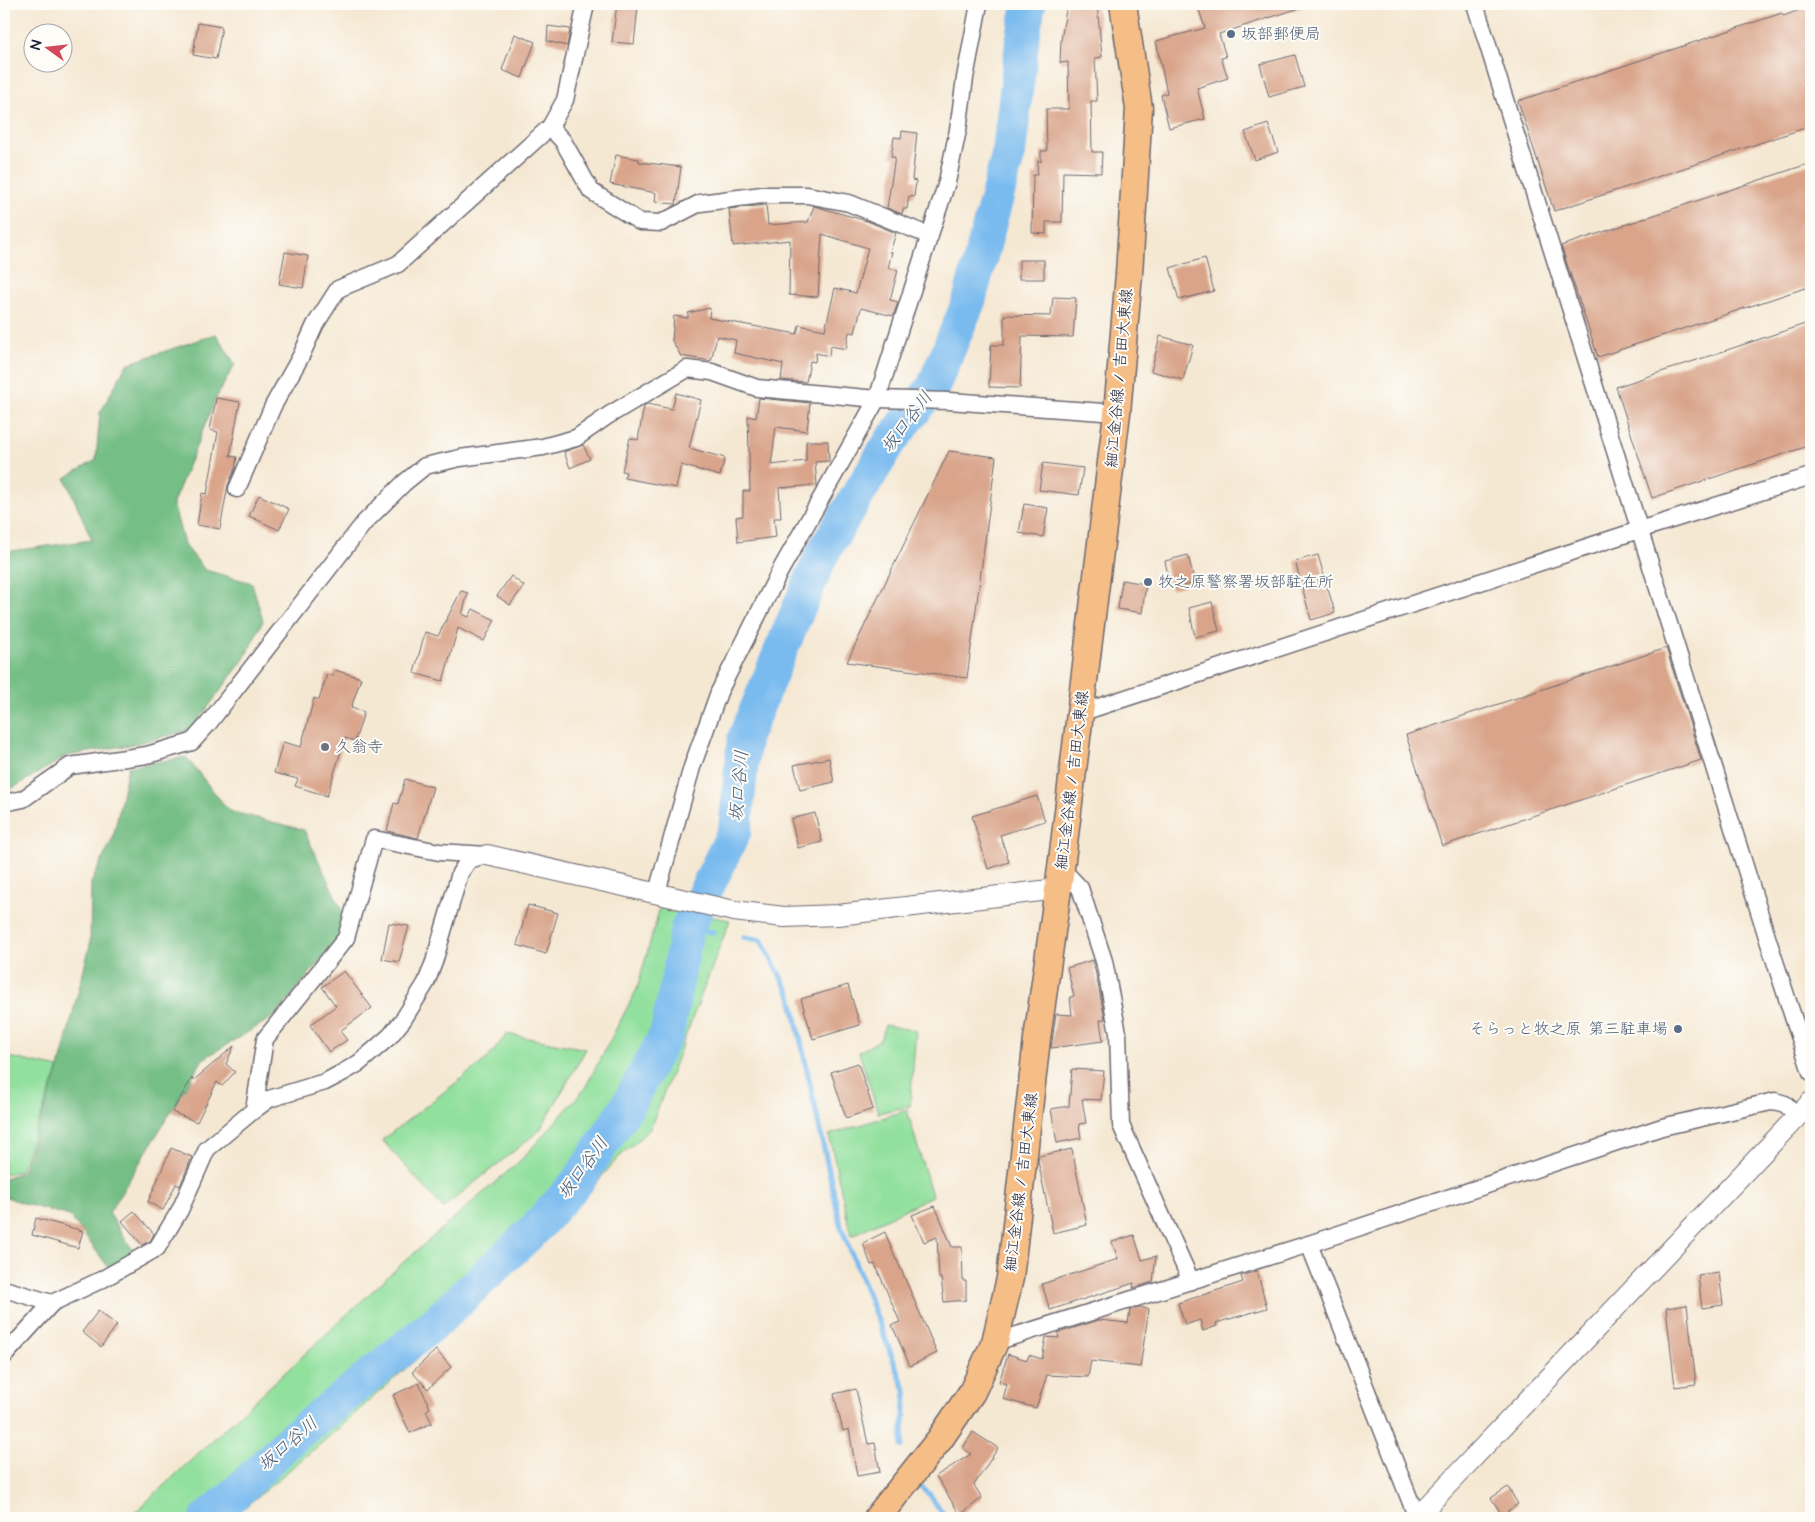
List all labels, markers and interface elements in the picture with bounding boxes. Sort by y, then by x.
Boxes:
north arrow [22,22,72,72]
place label: 坂部郵便局 [1241,23,1321,45]
marker: 坂部郵便局 [1225,28,1237,40]
text: N [26,38,47,52]
street label: 細江金谷線 / 吉田大東線 [1100,287,1138,469]
water label: 坂口谷川 [875,386,939,458]
place label: 牧之原警察署坂部駐在所 [1158,571,1334,593]
marker: 牧之原警察署坂部駐在所 [1142,576,1154,588]
street label: 細江金谷線 / 吉田大東線 [1050,689,1094,871]
place label: 久翁寺 [335,736,383,758]
marker: 久翁寺 [319,741,331,753]
water label: 坂口谷川 [723,749,755,823]
place label: そらっと牧之原 第三駐車場 [1470,1018,1668,1040]
marker: そらっと牧之原 第三駐車場 [1672,1023,1684,1035]
street label: 細江金谷線 / 吉田大東線 [999,1091,1043,1273]
water label: 坂口谷川 [552,1132,614,1204]
water label: 坂口谷川 [253,1411,323,1477]

